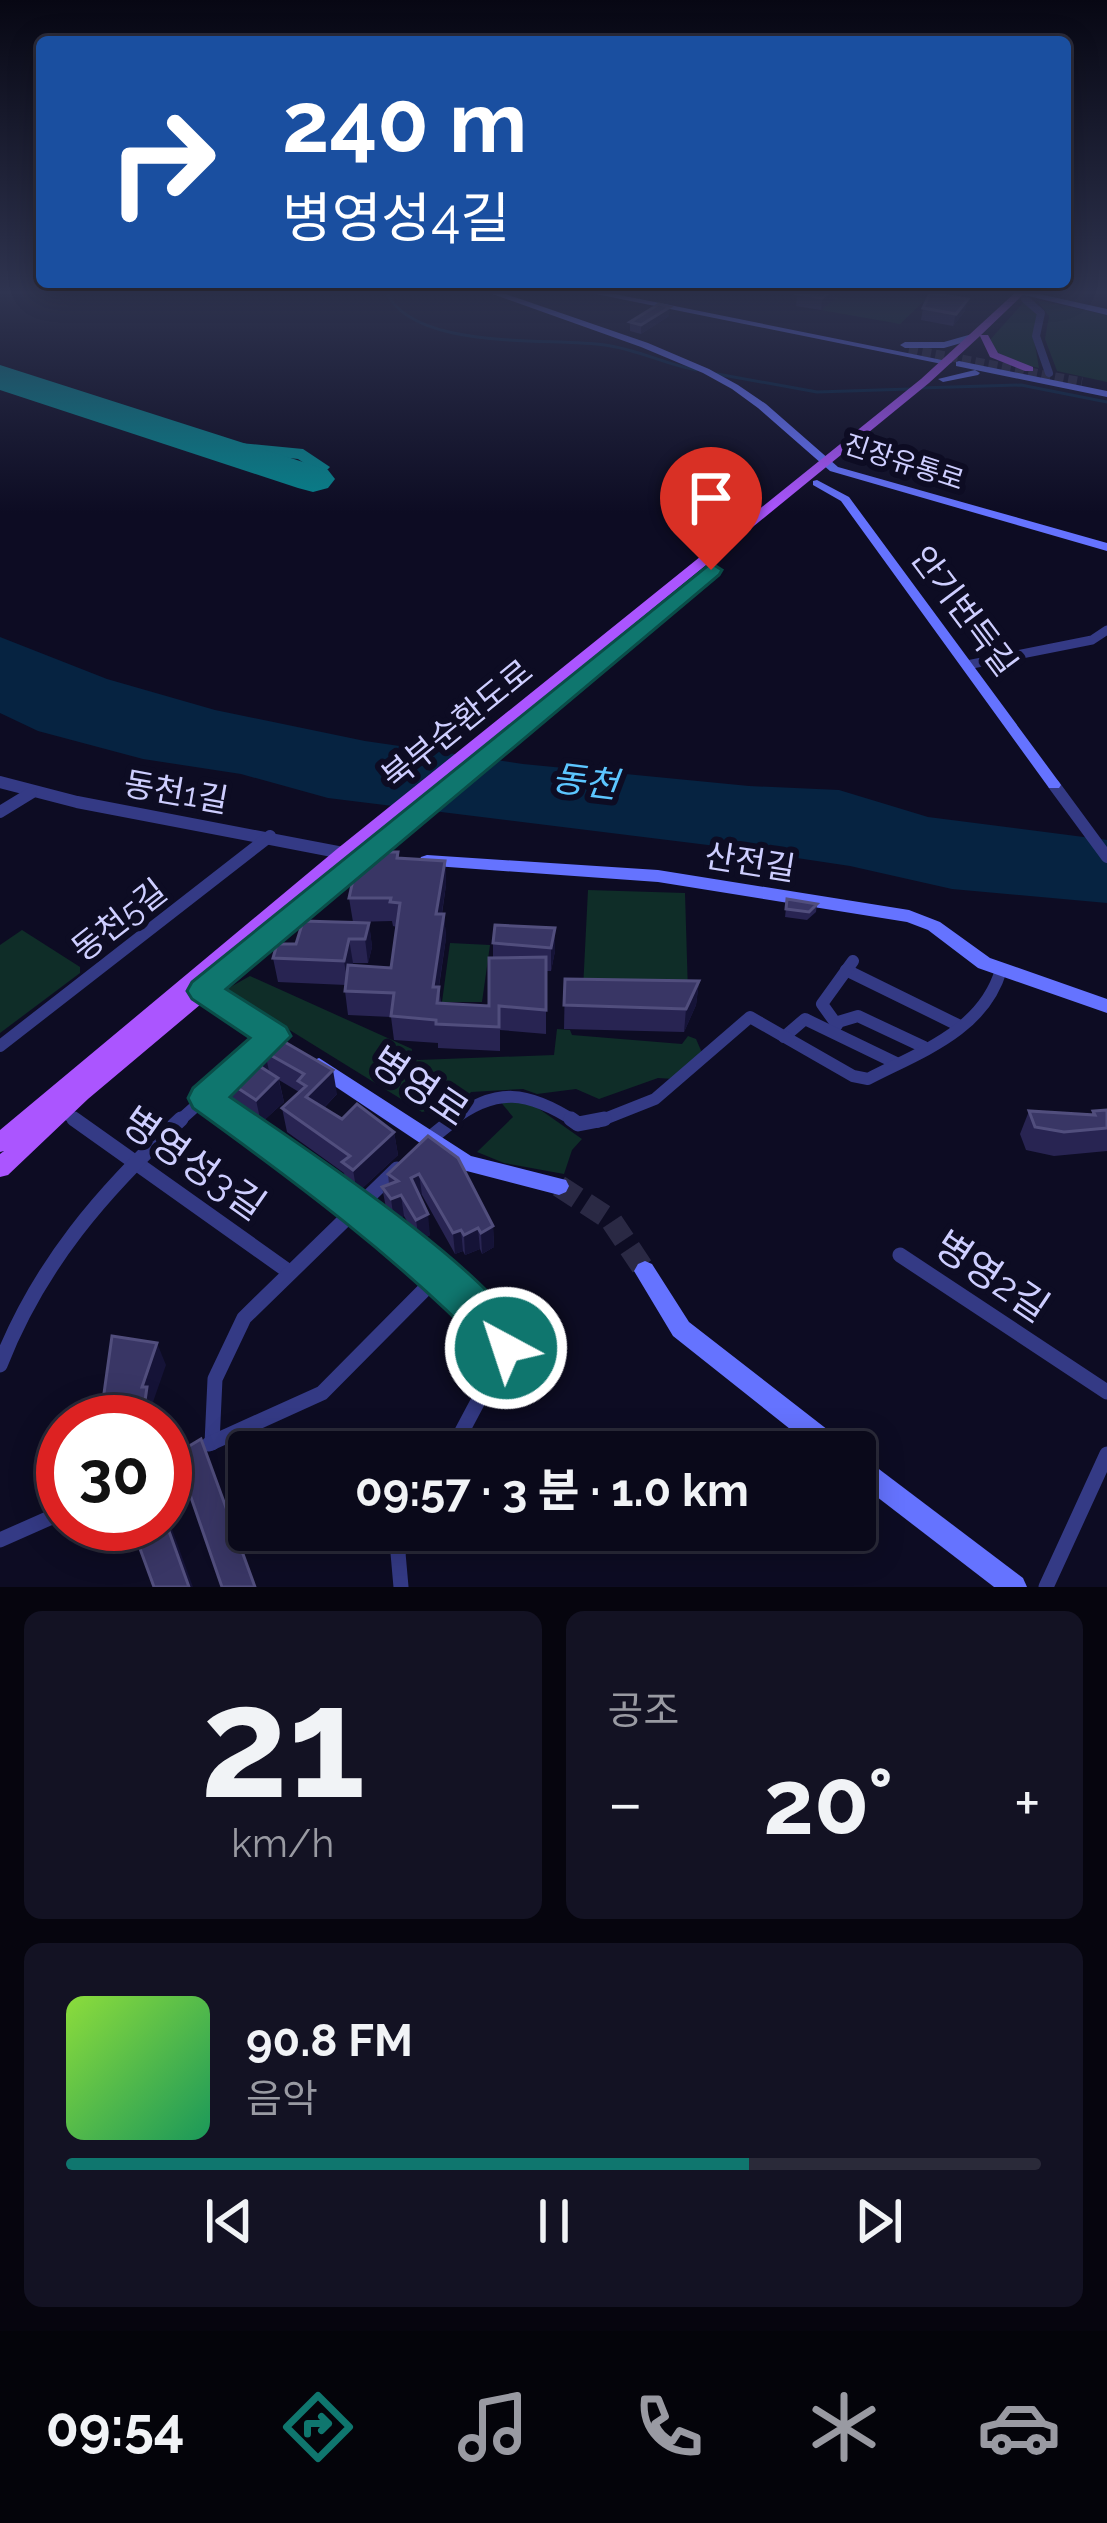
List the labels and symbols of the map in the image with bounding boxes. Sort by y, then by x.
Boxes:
street label: 진장유통로 [840,428,968,496]
pin [660,447,762,570]
street label: 안기번득길 [903,539,1025,683]
street label: 북부순환도로 [374,652,540,796]
water label: 동천 [550,756,624,806]
street label: 동천1길 [121,764,231,820]
street label: 산전길 [702,836,798,888]
street label: 동천5길 [64,871,174,969]
street label: 병영로 [363,1037,477,1135]
street label: 병영성3길 [113,1097,275,1229]
street label: 병영2길 [926,1221,1058,1331]
position arrow [443,1285,569,1411]
speed limit sign: 30 [36,1395,192,1551]

